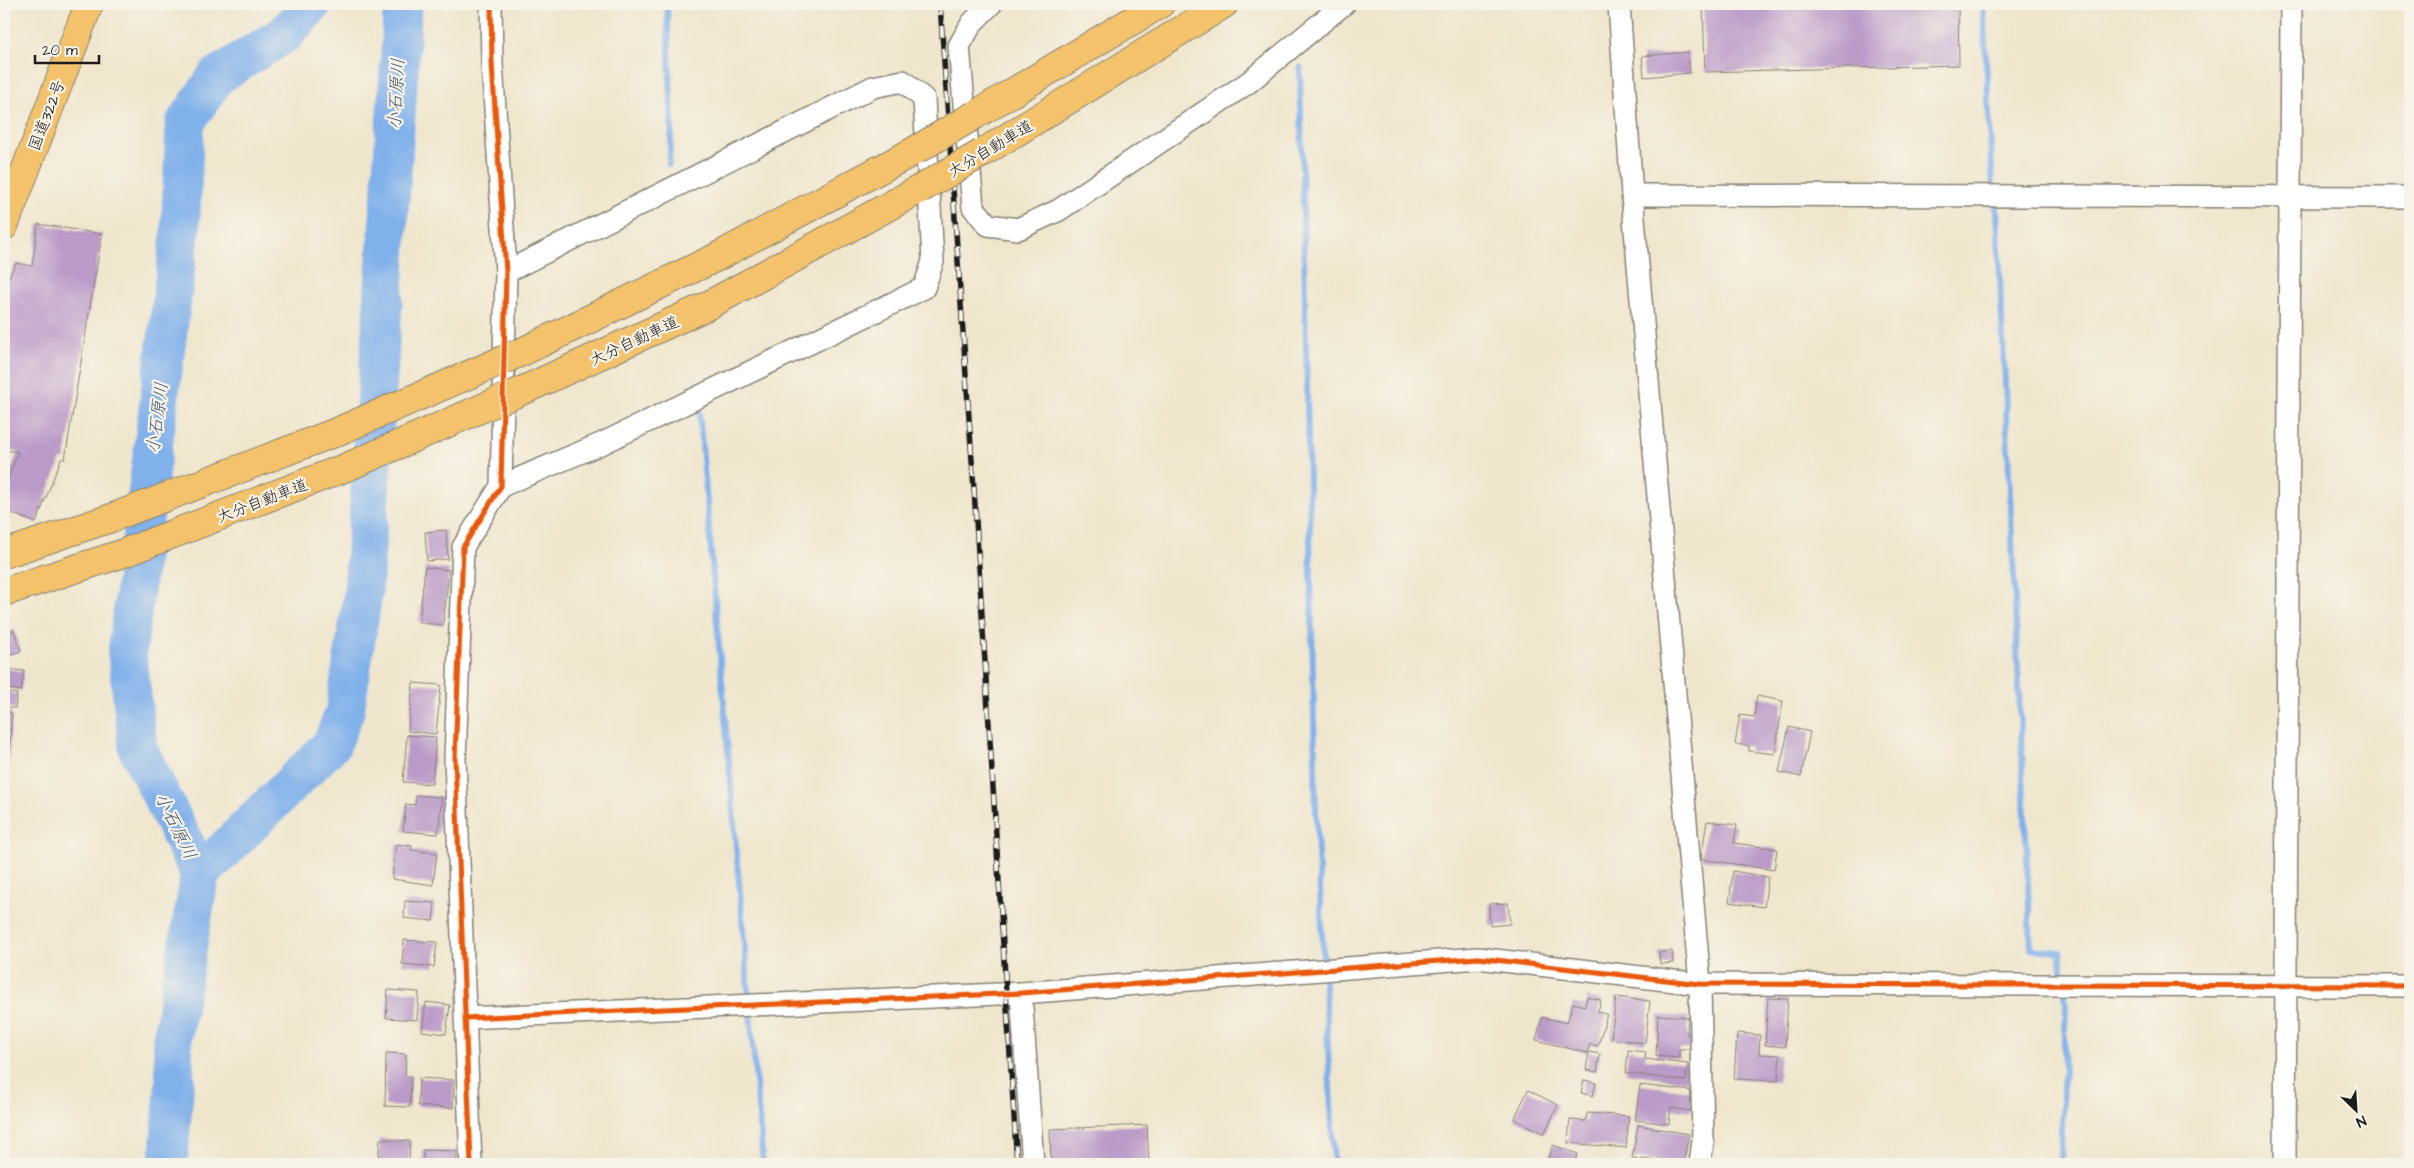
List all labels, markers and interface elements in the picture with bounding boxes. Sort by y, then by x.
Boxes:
scale bar [35,32,99,64]
text: 20 m [42,40,78,61]
water label: 小石原川 [382,57,411,131]
street label: 国道322号 [23,77,71,154]
street label: 大分自動車道 [944,115,1037,183]
street label: 大分自動車道 [586,311,683,371]
water label: 小石原川 [141,381,174,455]
street label: 大分自動車道 [214,473,311,528]
water label: 小石原川 [149,788,203,864]
north arrow [2332,1086,2382,1136]
text: N [2353,1110,2369,1132]

